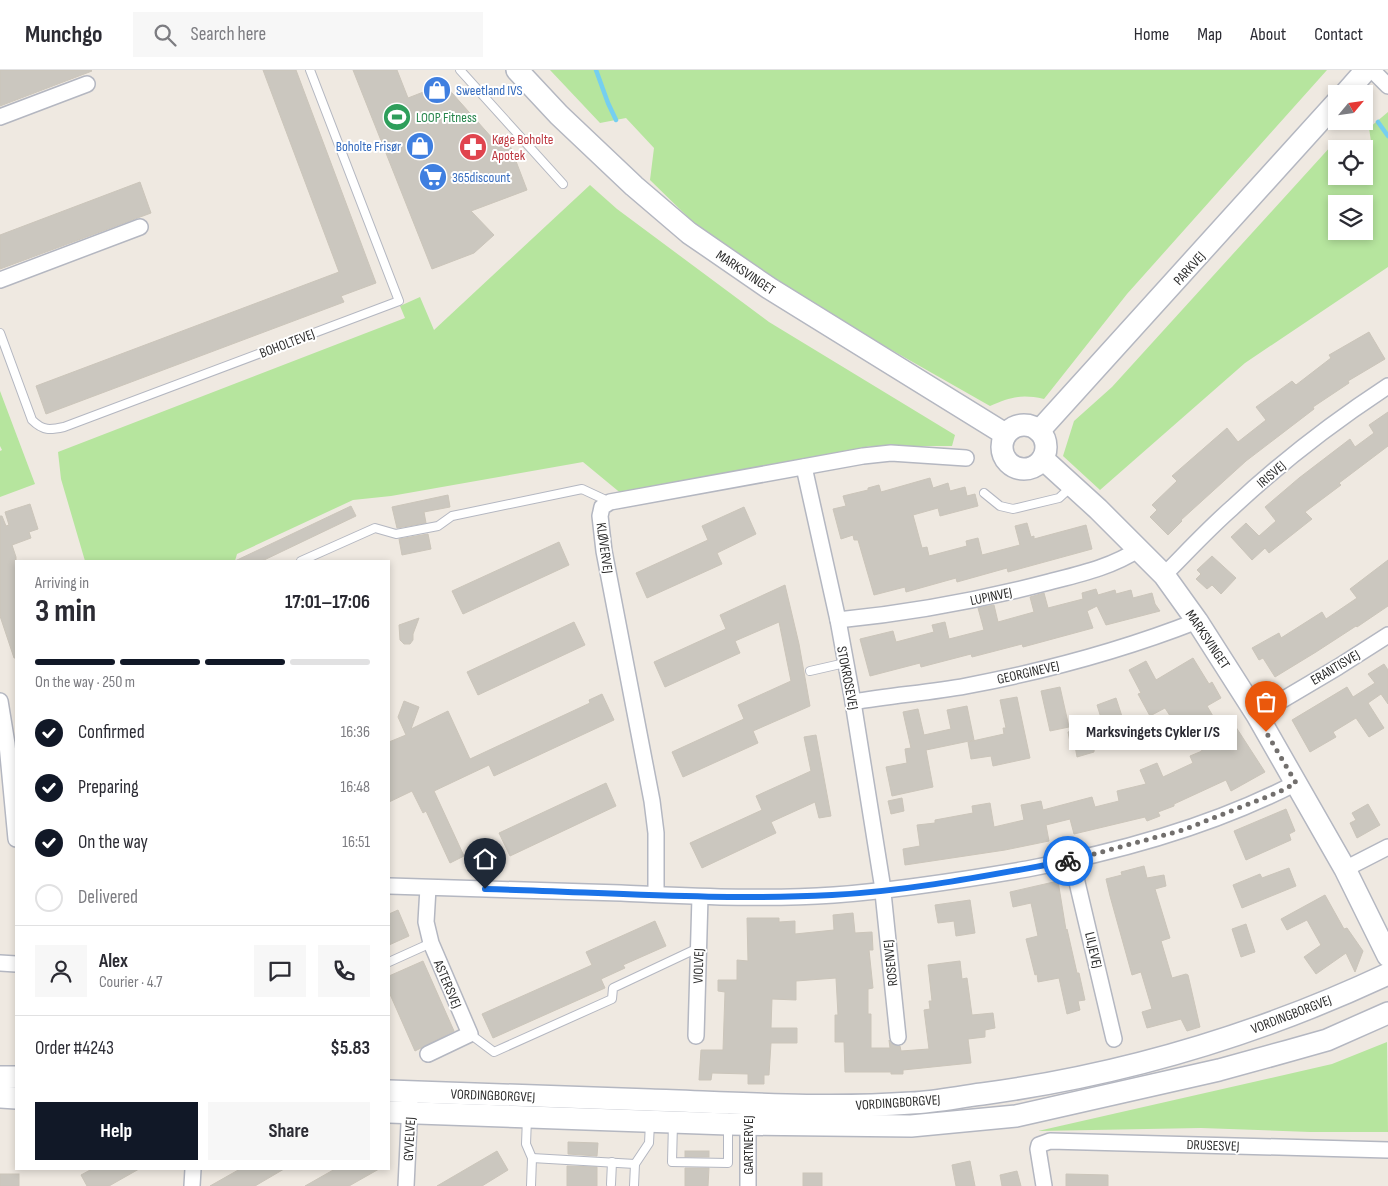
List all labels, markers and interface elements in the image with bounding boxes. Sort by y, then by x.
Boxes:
search box [133,12,483,57]
text: Munchgo [25,20,103,49]
icon: search [151,21,179,49]
text: Search here [191,23,266,46]
text: Home [1134,24,1169,45]
text: Map [1197,24,1222,45]
text: About [1250,24,1286,45]
text: Contact [1314,24,1363,45]
shop icon: Sweetland IVS [422,75,452,105]
place label: Sweetland IVS [456,82,523,99]
north arrow [1328,85,1372,130]
map controls [1328,85,1373,240]
sports icon: LOOP Fitness [382,102,412,132]
place label: LOOP Fitness [416,109,477,126]
shop icon: Boholte Frisør [405,131,435,161]
place label: Køge Boholte Apotek [491,131,553,164]
pharmacy icon: Køge Boholte Apotek [458,132,488,162]
place label: Boholte Frisør [336,138,401,155]
button: locate [1328,140,1373,185]
supermarket icon: 365discount [418,162,448,192]
place label: 365discount [452,169,511,186]
button: layers [1328,195,1373,240]
street label: MARKSVINGET [713,246,779,299]
street label: PARKVEJ [1170,248,1209,289]
street label: BOHOLTEVEJ [257,325,317,362]
street label: IRISVEJ [1253,457,1289,492]
street label: KLØVERVEJ [593,521,616,575]
text: Arriving in [35,574,89,593]
street label: LUPINVEJ [968,584,1014,609]
text: 17:01–17:06 [285,591,370,614]
text: 3 min [35,592,96,631]
street label: MARKSVINGET [1182,606,1234,672]
street label: STOKROSEVEJ [833,645,862,711]
street label: ERANTISVEJ [1307,646,1363,689]
street label: GEORGINEVEJ [995,657,1061,688]
text: On the way · 250 m [35,673,135,692]
pin [1245,681,1287,732]
icon: bag [1252,688,1280,716]
callout: Marksvingets Cykler I/S [1068,714,1236,750]
icon: check [35,719,63,747]
text: Confirmed [78,721,145,744]
text: 16:36 [341,723,370,742]
text: Marksvingets Cykler I/S [1086,723,1220,742]
icon: check [35,774,63,802]
text: Preparing [78,776,139,799]
text: 16:48 [341,778,370,797]
icon: check [35,829,63,857]
text: On the way [78,831,148,854]
text: 16:51 [342,833,370,852]
courier [1043,836,1093,886]
pin [464,838,506,889]
icon: home [471,845,499,873]
icon: bike [1054,847,1082,875]
text: Delivered [78,886,138,909]
street label: LILJEVEJ [1081,930,1106,970]
street label: ROSENVEJ [880,939,901,987]
button: person [35,945,87,997]
button: chat [254,945,306,997]
button: phone [318,945,370,997]
street label: VIOLVEJ [689,948,708,984]
text: Alex [99,950,128,973]
street label: ASTERSVEJ [429,957,465,1011]
text: Courier · 4.7 [99,973,162,992]
street label: VORDINGBORGVEJ [1249,991,1334,1038]
text: Order #4243 [35,1037,114,1060]
text: $5.83 [330,1037,370,1060]
street label: VORDINGBORGVEJ [450,1086,536,1105]
street label: VORDINGBORGVEJ [855,1091,941,1114]
button: Help [35,1102,198,1160]
button: Share [208,1102,370,1160]
street label: GARTNERVEJ [740,1115,757,1175]
street label: GYVELVEJ [400,1117,419,1162]
street label: DRUSESVEJ [1186,1136,1240,1155]

